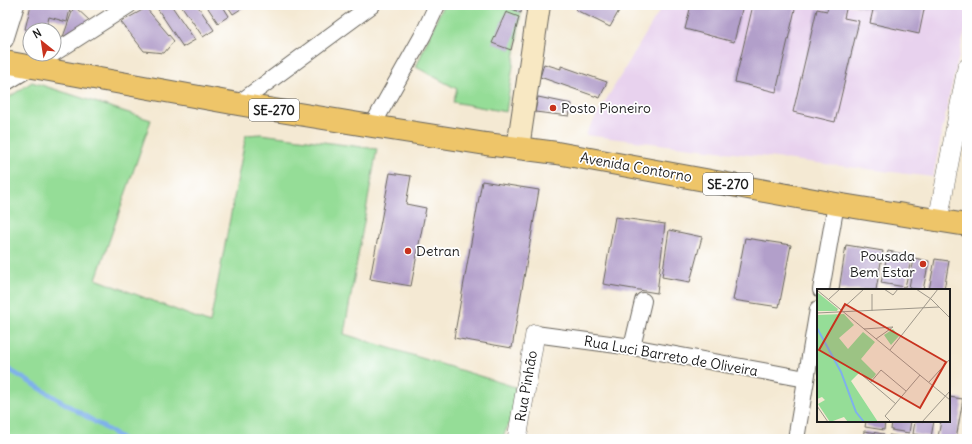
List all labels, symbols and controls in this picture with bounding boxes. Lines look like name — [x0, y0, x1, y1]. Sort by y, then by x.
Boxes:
north arrow — [22, 22, 62, 62]
text: N — [30, 25, 44, 41]
road number: SE-270 — [249, 99, 299, 121]
place label: Posto Pioneiro — [561, 99, 651, 117]
marker: Posto Pioneiro — [548, 103, 558, 113]
street label: Avenida Contorno — [579, 148, 693, 186]
road number: SE-270 — [703, 173, 753, 195]
place label: Detran — [416, 242, 460, 260]
marker: Detran — [403, 246, 413, 256]
place label: Pousada Bem Estar — [850, 247, 915, 281]
marker: Pousada Bem Estar — [918, 259, 928, 269]
inset map — [817, 289, 950, 422]
street label: Rua Luci Barreto de Oliveira — [583, 332, 759, 380]
street label: Rua Pinhão — [511, 349, 541, 423]

